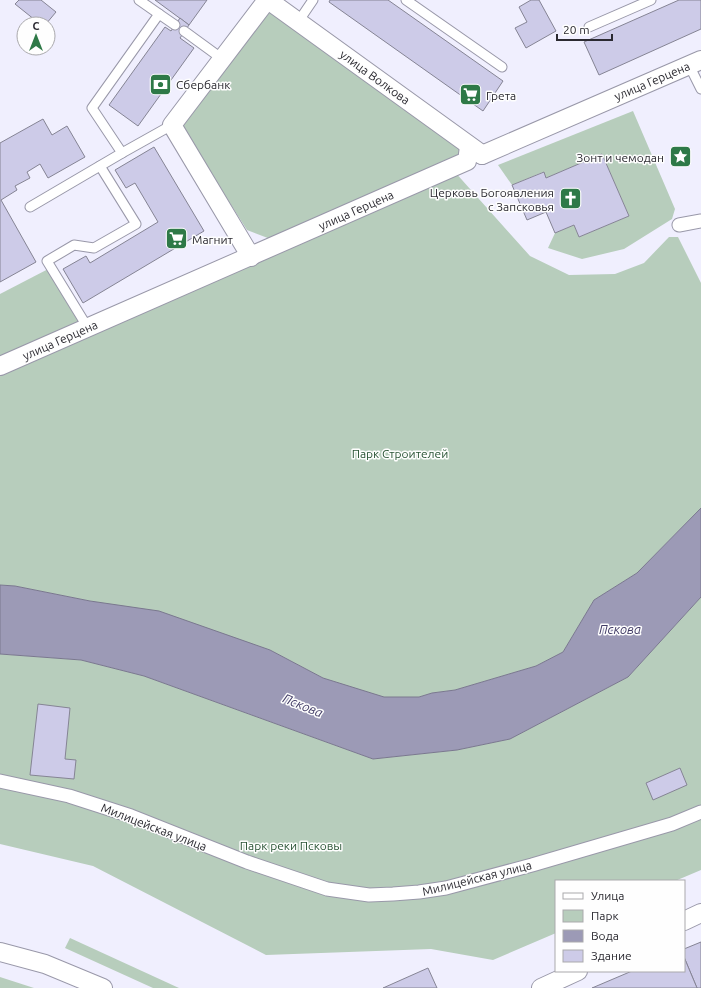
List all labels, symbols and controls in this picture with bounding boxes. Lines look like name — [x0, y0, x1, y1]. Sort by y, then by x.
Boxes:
north arrow — [16, 16, 56, 56]
scale bar — [557, 16, 612, 42]
text: С — [32, 20, 40, 32]
text: 20 m — [563, 23, 590, 36]
street label: улица Волкова — [338, 47, 412, 107]
street label: улица Герцена — [612, 59, 692, 103]
bank icon: Сбербанк — [147, 71, 173, 97]
place label: Сбербанк — [176, 78, 230, 91]
supermarket icon: Грета — [457, 82, 483, 108]
place label: Грета — [486, 89, 516, 102]
place icon: Зонт и чемодан — [667, 144, 693, 170]
place label: Зонт и чемодан — [576, 151, 664, 164]
place label: Церковь Богоявления с Запсковья — [430, 186, 554, 213]
church icon: Церковь Богоявления с Запсковья — [557, 186, 583, 212]
street label: улица Герцена — [316, 188, 396, 232]
supermarket icon: Магнит — [164, 226, 190, 252]
place label: Магнит — [192, 233, 234, 246]
street label: улица Герцена — [20, 318, 100, 362]
park label: Парк Строителей — [352, 447, 448, 460]
water label: Пскова — [599, 622, 641, 636]
water label: Пскова — [281, 691, 325, 719]
street label: Милицейская улица — [99, 801, 209, 853]
park label: Парк реки Псковы — [240, 839, 342, 852]
street label: Милицейская улица — [421, 858, 533, 898]
legend — [555, 880, 685, 972]
text: Улица — [591, 889, 624, 902]
text: Парк — [591, 909, 619, 922]
text: Вода — [591, 929, 619, 942]
text: Здание — [591, 949, 632, 962]

